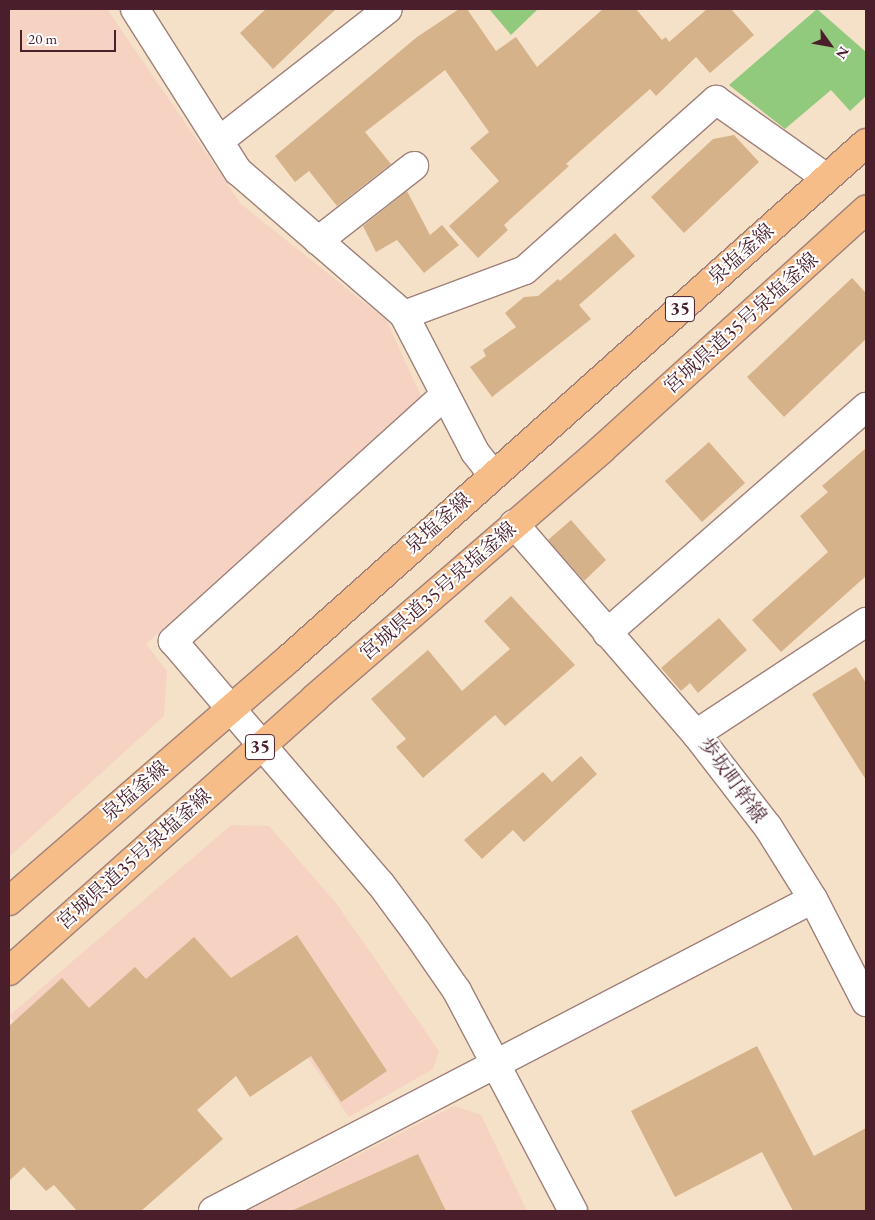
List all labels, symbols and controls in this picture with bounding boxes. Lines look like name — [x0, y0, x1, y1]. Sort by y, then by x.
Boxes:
scale bar — [22, 20, 119, 52]
north arrow — [805, 20, 855, 70]
text: 20 m — [28, 29, 57, 48]
text: N — [832, 43, 853, 63]
street label: 泉塩釜線 — [703, 218, 779, 290]
street label: 宮城県道35号泉塩釜線 — [659, 247, 823, 399]
road number: 35 — [664, 292, 696, 326]
street label: 泉塩釜線 — [400, 487, 476, 559]
street label: 宮城県道35号泉塩釜線 — [355, 517, 521, 665]
road number: 35 — [244, 730, 276, 764]
street label: 歩坂町幹線 — [694, 732, 772, 828]
street label: 泉塩釜線 — [97, 756, 173, 826]
street label: 宮城県道35号泉塩釜線 — [52, 783, 216, 935]

